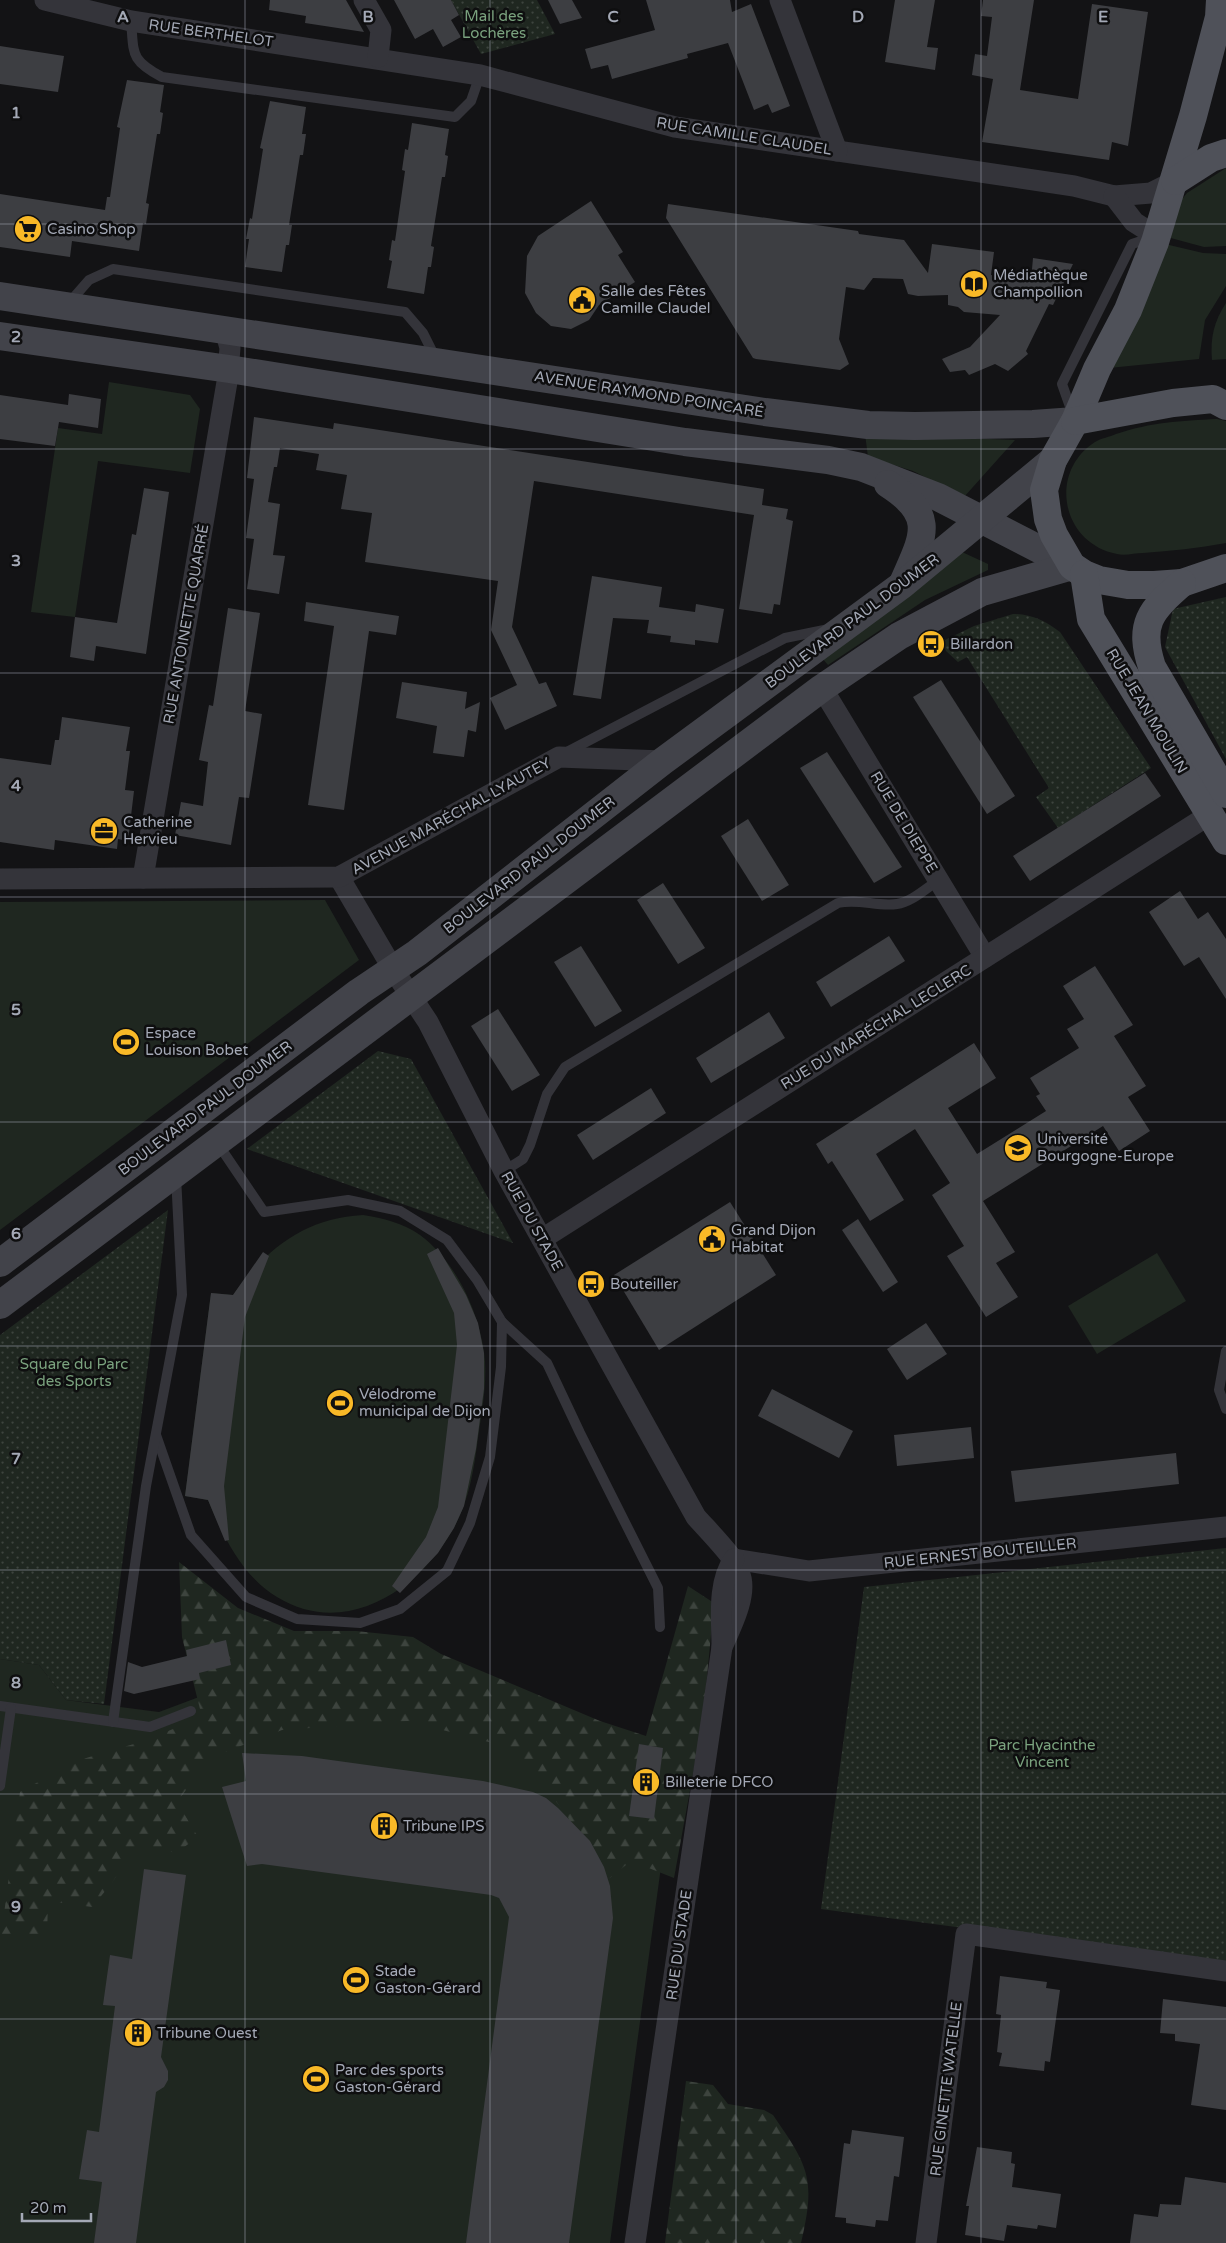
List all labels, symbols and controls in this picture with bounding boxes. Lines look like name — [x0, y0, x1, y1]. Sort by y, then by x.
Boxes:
text: A — [117, 7, 129, 27]
text: B — [362, 7, 374, 27]
park label: Mail des Lochères — [462, 7, 526, 42]
text: C — [607, 7, 619, 27]
text: D — [852, 7, 864, 27]
text: E — [1098, 7, 1108, 27]
street label: RUE BERTHELOT — [147, 15, 275, 51]
text: 1 — [11, 103, 21, 123]
street label: RUE CAMILLE CLAUDEL — [655, 113, 833, 159]
supermarket icon: Casino Shop — [13, 214, 43, 244]
place label: Casino Shop — [47, 220, 136, 238]
place label: Médiathèque Champollion — [993, 266, 1088, 301]
library icon: Médiathèque Champollion — [959, 269, 989, 299]
place label: Salle des Fêtes Camille Claudel — [601, 282, 711, 317]
public building icon: Salle des Fêtes Camille Claudel — [567, 285, 597, 315]
text: 2 — [11, 327, 21, 347]
street label: AVENUE RAYMOND POINCARÉ — [533, 367, 765, 421]
street label: RUE ANTOINETTE QUARRÉ — [160, 523, 212, 725]
street label: BOULEVARD PAUL DOUMER — [762, 550, 942, 692]
text: 3 — [11, 551, 21, 571]
bus stop icon: Billardon — [916, 629, 946, 659]
place label: Billardon — [950, 635, 1013, 653]
street label: RUE JEAN MOULIN — [1103, 645, 1191, 777]
street label: AVENUE MARÉCHAL LYAUTEY — [348, 753, 554, 878]
street label: RUE DE DIEPPE — [867, 768, 941, 876]
text: 4 — [11, 776, 21, 796]
street label: BOULEVARD PAUL DOUMER — [440, 792, 618, 938]
place label: Catherine Hervieu — [123, 813, 192, 848]
office icon: Catherine Hervieu — [89, 816, 119, 846]
street label: RUE DU MARÉCHAL LECLERC — [777, 961, 975, 1093]
text: 5 — [11, 1000, 21, 1020]
place label: Espace Louison Bobet — [145, 1024, 248, 1059]
sports icon: Espace Louison Bobet — [111, 1027, 141, 1057]
street label: BOULEVARD PAUL DOUMER — [115, 1037, 295, 1179]
place label: Université Bourgogne-Europe — [1037, 1130, 1174, 1165]
school or university icon: Université Bourgogne-Europe — [1003, 1133, 1033, 1163]
street label: RUE DU STADE — [497, 1168, 567, 1274]
place label: Grand Dijon Habitat — [731, 1221, 816, 1256]
text: 6 — [11, 1224, 21, 1244]
public building icon: Grand Dijon Habitat — [697, 1224, 727, 1254]
bus stop icon: Bouteiller — [576, 1269, 606, 1299]
place label: Bouteiller — [610, 1275, 678, 1293]
park label: Square du Parc des Sports — [20, 1355, 128, 1390]
place label: Vélodrome municipal de Dijon — [359, 1385, 491, 1420]
sports icon: Vélodrome municipal de Dijon — [325, 1388, 355, 1418]
text: 7 — [11, 1449, 21, 1469]
street label: RUE ERNEST BOUTEILLER — [883, 1534, 1077, 1572]
text: 8 — [11, 1673, 21, 1693]
park label: Parc Hyacinthe Vincent — [988, 1736, 1096, 1771]
building icon: Billeterie DFCO — [631, 1767, 661, 1797]
place label: Billeterie DFCO — [665, 1773, 773, 1791]
building icon: Tribune IPS — [369, 1811, 399, 1841]
place label: Tribune IPS — [403, 1817, 484, 1835]
street label: RUE DU STADE — [662, 1889, 696, 2001]
text: 9 — [11, 1897, 21, 1917]
place label: Stade Gaston-Gérard — [375, 1962, 481, 1997]
sports icon: Stade Gaston-Gérard — [341, 1965, 371, 1995]
street label: RUE GINETTE WATELLE — [926, 2001, 966, 2177]
building icon: Tribune Ouest — [123, 2018, 153, 2048]
place label: Tribune Ouest — [157, 2024, 258, 2042]
place label: Parc des sports Gaston-Gérard — [335, 2061, 444, 2096]
sports icon: Parc des sports Gaston-Gérard — [301, 2064, 331, 2094]
scale bar — [22, 2190, 91, 2222]
text: 20 m — [30, 2199, 67, 2217]

